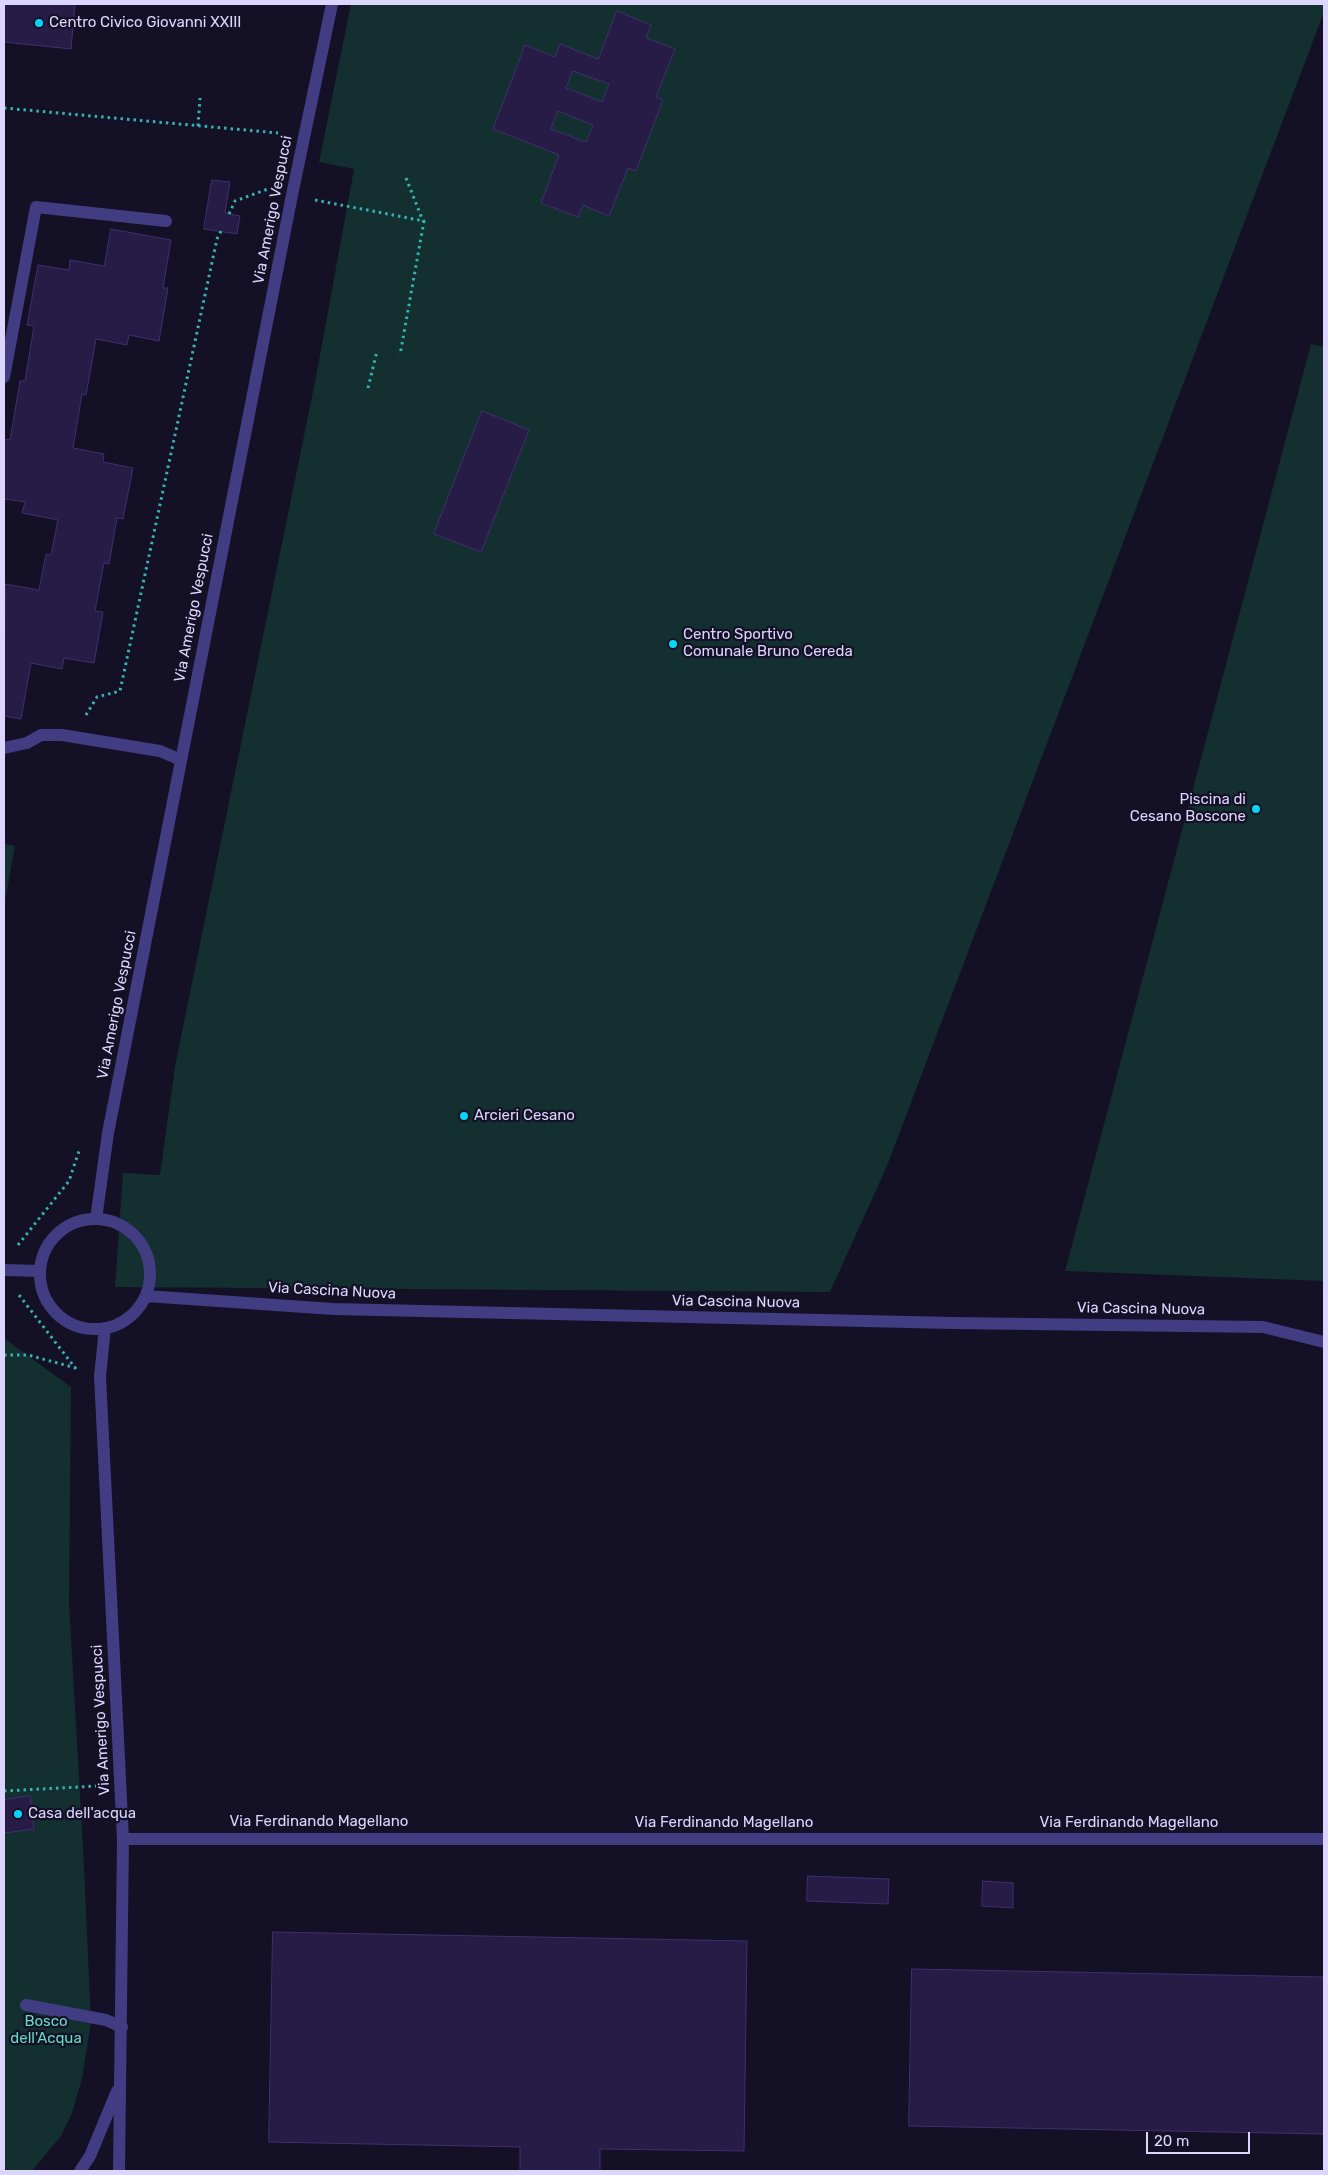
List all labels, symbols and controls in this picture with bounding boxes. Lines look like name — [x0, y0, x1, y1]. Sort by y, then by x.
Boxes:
place label: Centro Civico Giovanni XXIII — [49, 14, 241, 32]
marker: Centro Civico Giovanni XXIII — [33, 17, 45, 29]
street label: Via Amerigo Vespucci — [250, 134, 296, 286]
street label: Via Amerigo Vespucci — [171, 532, 217, 684]
place label: Centro Sportivo Comunale Bruno Cereda — [683, 626, 853, 661]
marker: Centro Sportivo Comunale Bruno Cereda — [667, 638, 679, 650]
place label: Piscina di Cesano Boscone — [1130, 791, 1246, 826]
marker: Piscina di Cesano Boscone — [1250, 803, 1262, 815]
street label: Via Amerigo Vespucci — [94, 929, 140, 1081]
place label: Arcieri Cesano — [474, 1107, 575, 1125]
marker: Arcieri Cesano — [458, 1110, 470, 1122]
street label: Via Cascina Nuova — [267, 1279, 397, 1303]
street label: Via Cascina Nuova — [672, 1292, 800, 1312]
street label: Via Cascina Nuova — [1077, 1299, 1205, 1319]
street label: Via Amerigo Vespucci — [88, 1644, 114, 1796]
place label: Casa dell'acqua — [28, 1805, 136, 1823]
marker: Casa dell'acqua — [12, 1808, 24, 1820]
street label: Via Ferdinando Magellano — [230, 1813, 408, 1831]
street label: Via Ferdinando Magellano — [635, 1814, 813, 1832]
street label: Via Ferdinando Magellano — [1040, 1814, 1218, 1832]
park label: Bosco dell'Acqua — [10, 2013, 82, 2048]
scale bar — [1148, 2122, 1252, 2154]
text: 20 m — [1154, 2132, 1189, 2150]

